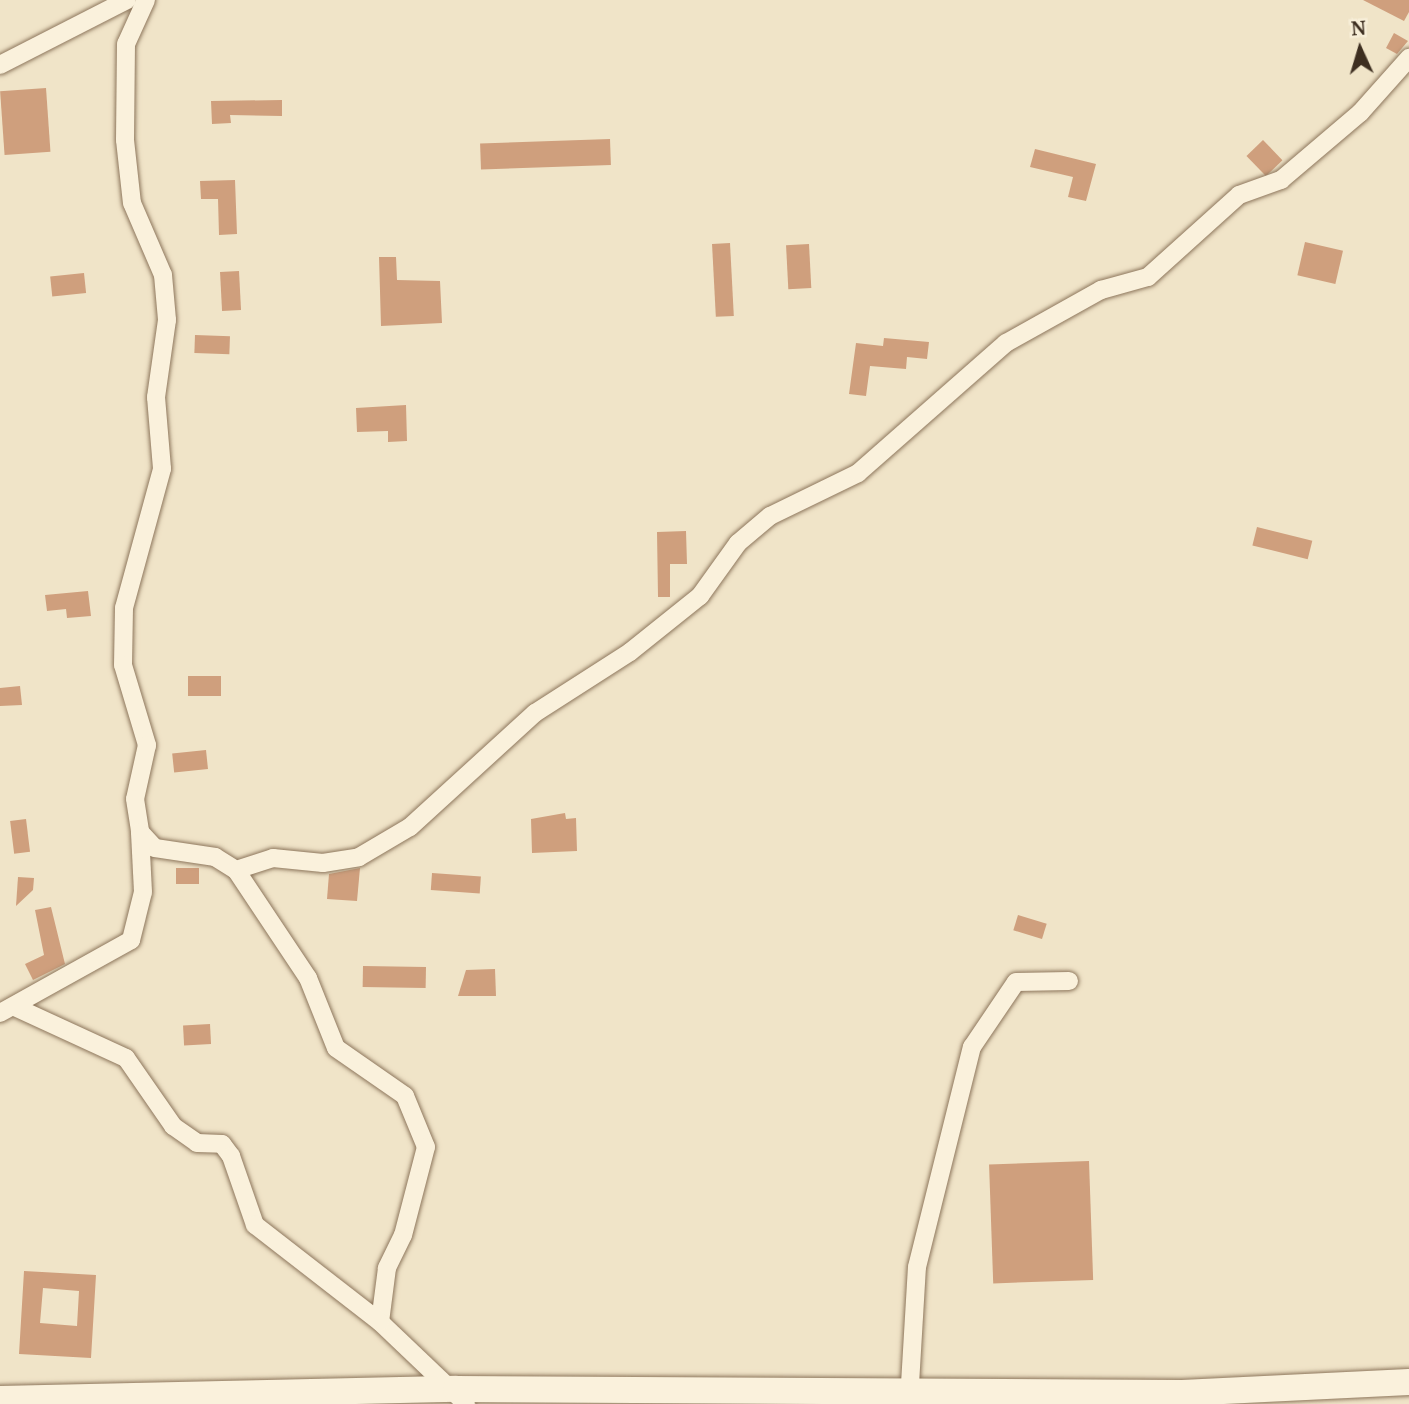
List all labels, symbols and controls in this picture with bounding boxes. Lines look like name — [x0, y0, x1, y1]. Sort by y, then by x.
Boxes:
north arrow — [1325, 14, 1395, 84]
text: N — [1350, 15, 1367, 42]

